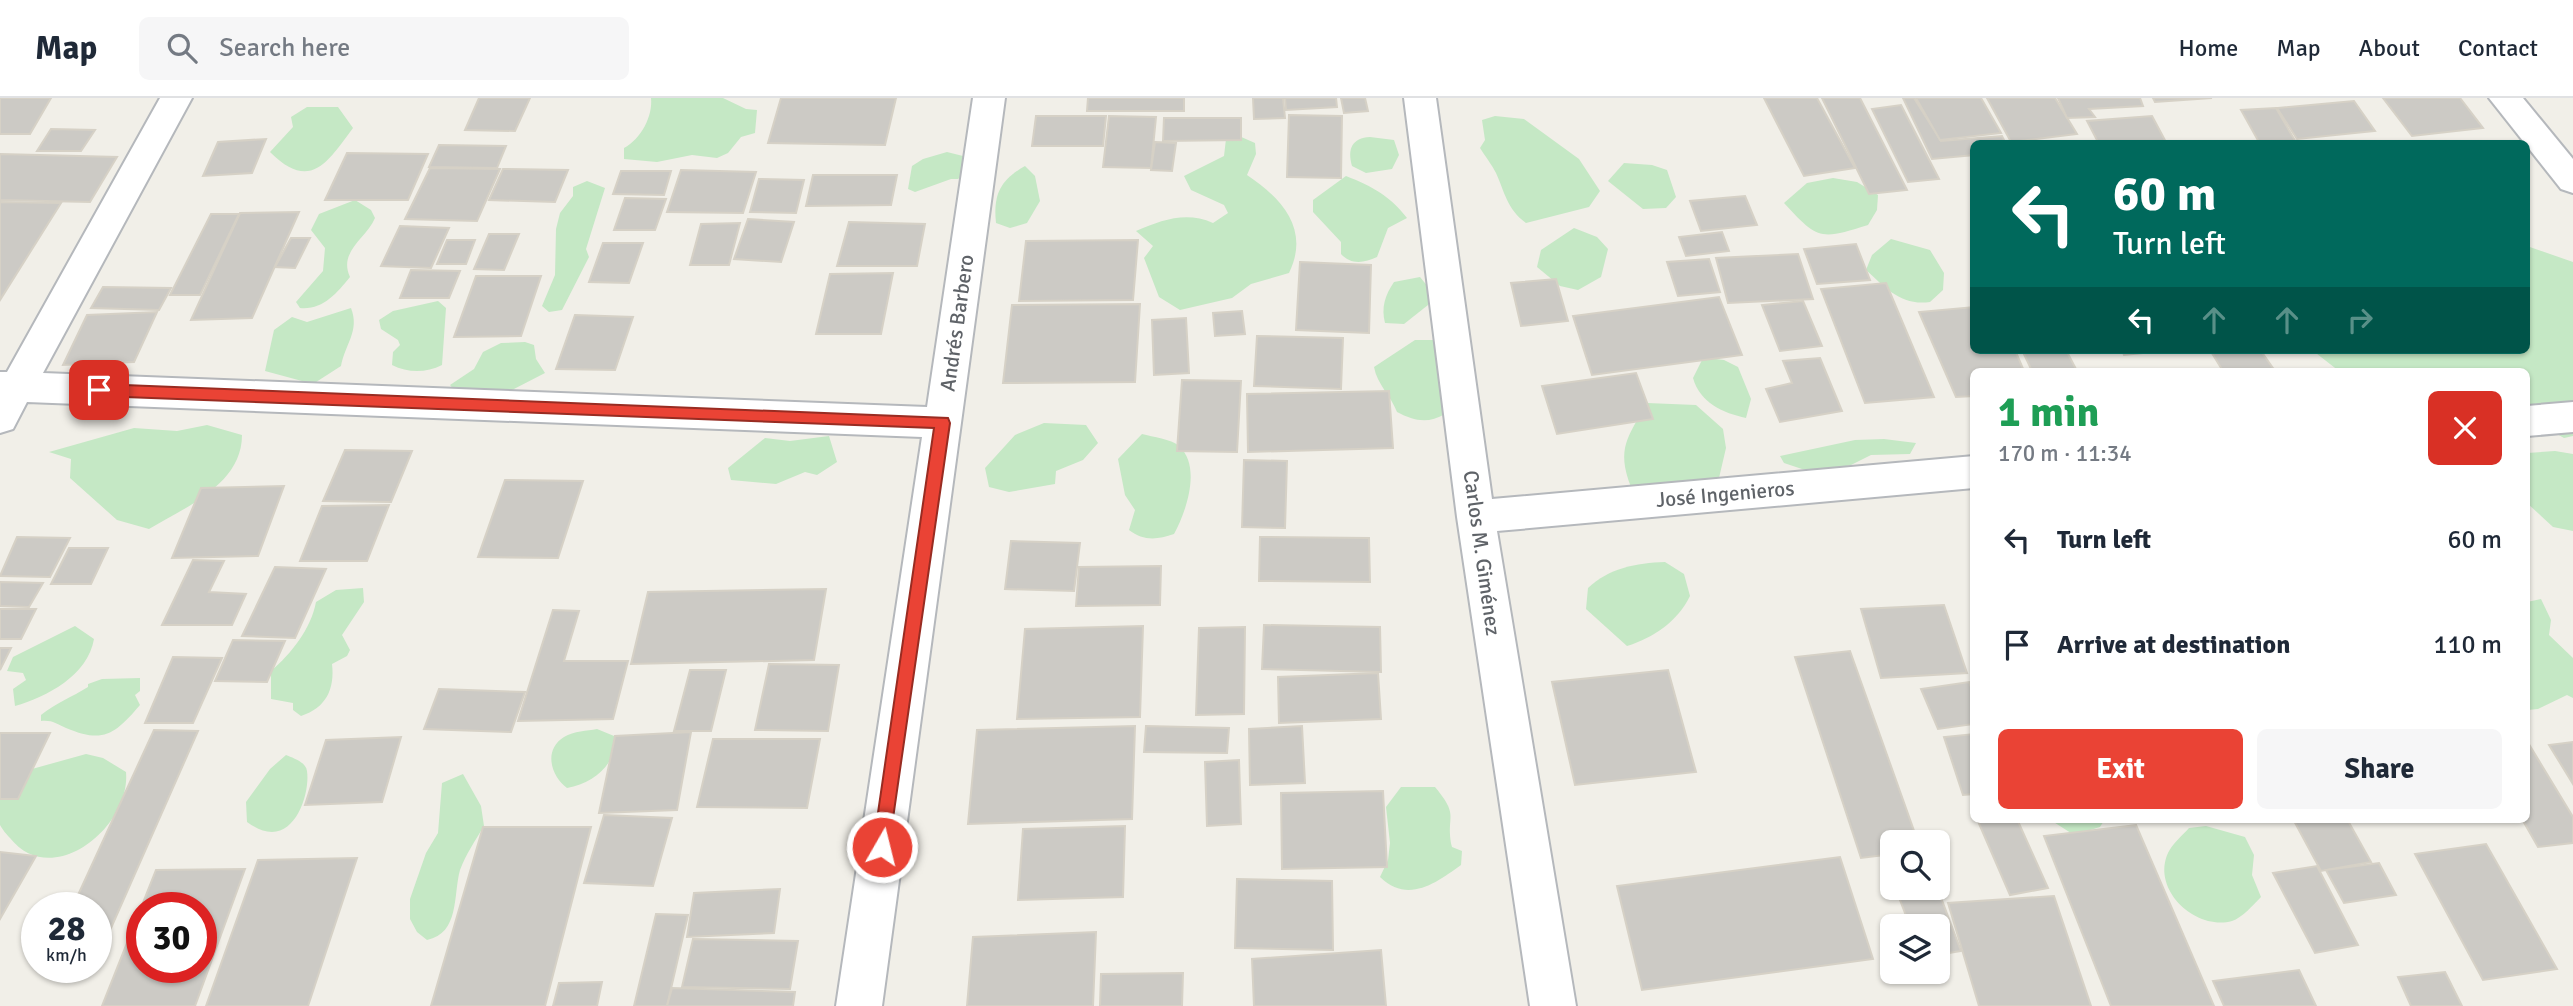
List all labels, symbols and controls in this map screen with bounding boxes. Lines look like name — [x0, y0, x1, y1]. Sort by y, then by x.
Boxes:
search box — [139, 17, 629, 80]
text: Map — [35, 28, 97, 69]
icon: search — [163, 29, 201, 67]
text: Search here — [219, 32, 350, 64]
text: Home — [2178, 33, 2238, 63]
text: Map — [2276, 33, 2321, 63]
text: About — [2359, 33, 2420, 63]
text: Contact — [2458, 33, 2538, 63]
text: 60 m — [2113, 164, 2216, 224]
icon: left — [1998, 168, 2089, 259]
text: Turn left — [2113, 224, 2226, 263]
street label: Andrés Barbero — [935, 253, 979, 393]
icon: left — [2122, 301, 2160, 339]
icon: ahead — [2195, 301, 2233, 339]
icon: ahead — [2268, 301, 2306, 339]
icon: right — [2341, 301, 2379, 339]
pin — [69, 360, 129, 420]
icon: arrive — [80, 371, 118, 409]
text: 1 min — [1998, 387, 2099, 438]
button: close — [2428, 391, 2502, 465]
text: 170 m · 11:34 — [1998, 439, 2132, 468]
street label: Carlos M. Giménez — [1458, 469, 1506, 637]
street label: José Ingenieros — [1655, 475, 1795, 513]
icon: left — [1998, 521, 2036, 559]
text: Turn left — [2057, 524, 2151, 556]
text: 60 m — [2447, 524, 2502, 556]
icon: arrive — [1998, 626, 2036, 664]
text: Arrive at destination — [2057, 629, 2290, 661]
text: 110 m — [2433, 629, 2502, 661]
button: Exit — [1998, 729, 2243, 809]
button: Share — [2257, 729, 2502, 809]
position arrow — [845, 810, 919, 884]
map controls — [1880, 830, 1950, 984]
button: search — [1880, 830, 1950, 900]
speed limit sign: 30 — [126, 892, 217, 983]
text: 28 — [48, 907, 85, 950]
button: layers — [1880, 914, 1950, 984]
text: km/h — [46, 944, 87, 966]

